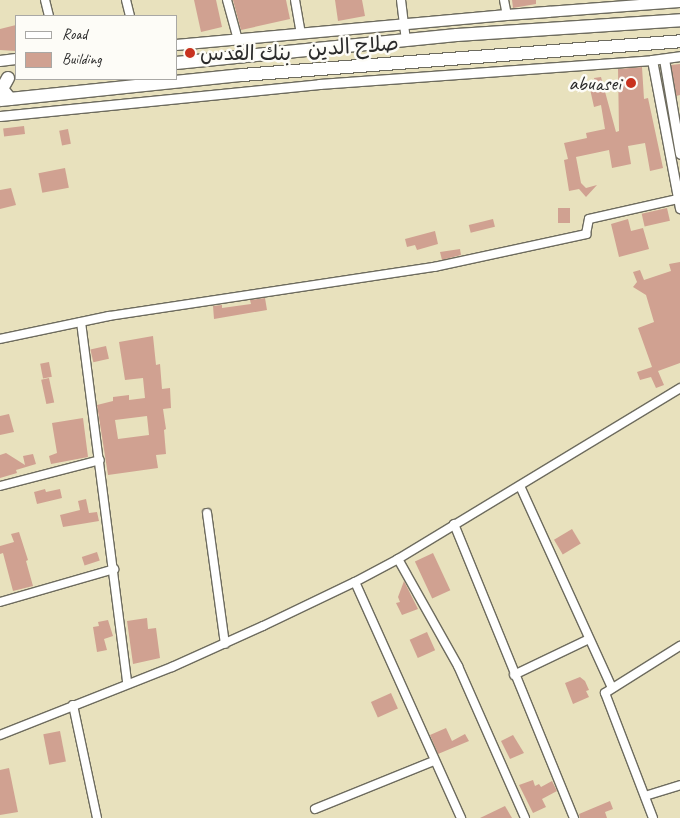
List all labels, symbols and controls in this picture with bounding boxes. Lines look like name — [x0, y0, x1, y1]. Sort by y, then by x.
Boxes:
legend — [15, 15, 178, 80]
text: Road — [62, 25, 87, 44]
street label: صلاح الدين — [307, 30, 399, 62]
place label: بنك القدس — [200, 40, 291, 66]
marker: بنك القدس — [184, 47, 196, 59]
text: Building — [62, 50, 101, 69]
place label: abuasei — [568, 70, 621, 96]
marker: abuasei — [625, 77, 637, 89]

